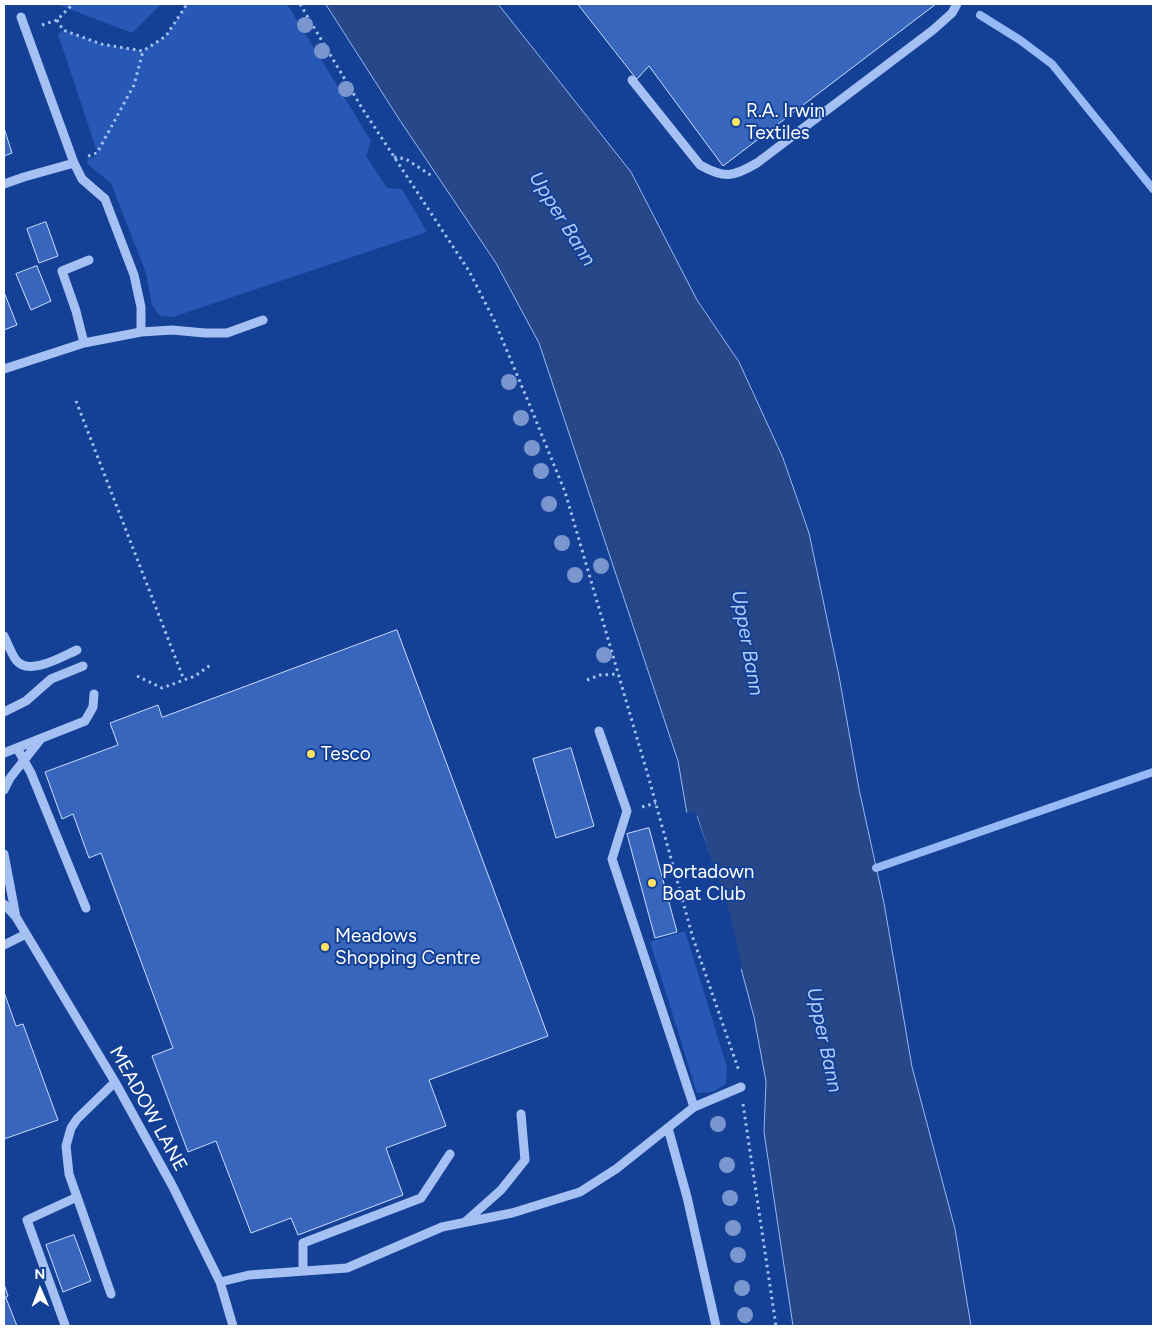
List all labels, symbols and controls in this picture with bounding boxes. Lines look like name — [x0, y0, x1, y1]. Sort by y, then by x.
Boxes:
place label: R.A. Irwin Textiles — [746, 100, 825, 144]
marker: R.A. Irwin Textiles — [730, 116, 742, 128]
water label: Upper Bann — [524, 167, 600, 271]
water label: Upper Bann — [726, 588, 768, 698]
place label: Tesco — [321, 743, 371, 765]
marker: Tesco — [305, 748, 317, 760]
place label: Portadown Boat Club — [662, 861, 754, 905]
marker: Portadown Boat Club — [646, 877, 658, 889]
place label: Meadows Shopping Centre — [335, 925, 480, 969]
marker: Meadows Shopping Centre — [319, 941, 331, 953]
water label: Upper Bann — [801, 985, 847, 1095]
street label: MEADOW LANE — [104, 1042, 192, 1176]
north arrow — [15, 1265, 65, 1315]
text: N — [34, 1266, 45, 1283]

